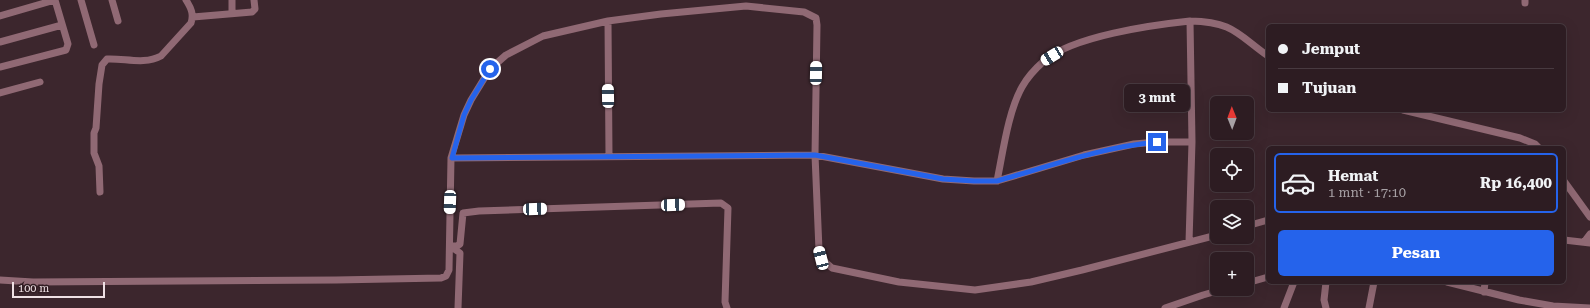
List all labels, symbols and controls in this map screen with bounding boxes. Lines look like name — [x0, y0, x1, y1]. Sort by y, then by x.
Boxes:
text: Jemput — [1302, 40, 1360, 58]
car — [1039, 45, 1065, 67]
route start — [481, 60, 499, 78]
car — [810, 61, 822, 85]
text: Tujuan — [1302, 79, 1356, 97]
car — [602, 84, 614, 108]
callout: 3 mnt — [1124, 84, 1190, 112]
text: 3 mnt — [1138, 90, 1176, 105]
north arrow — [1210, 96, 1254, 140]
map controls — [1210, 96, 1254, 296]
route end — [1148, 133, 1166, 151]
button: locate — [1210, 148, 1254, 192]
icon: car — [1280, 165, 1316, 201]
text: Hemat — [1328, 167, 1378, 185]
text: Rp 16,400 — [1480, 174, 1552, 192]
text: 1 mnt · 17:10 — [1328, 185, 1406, 200]
car — [444, 190, 456, 214]
car — [661, 199, 685, 211]
button: layers — [1210, 200, 1254, 244]
car — [523, 203, 547, 215]
button: Pesan — [1278, 230, 1554, 276]
car — [812, 245, 830, 271]
button: + — [1210, 252, 1254, 296]
scale bar — [12, 280, 105, 299]
text: 100 m — [18, 282, 49, 295]

